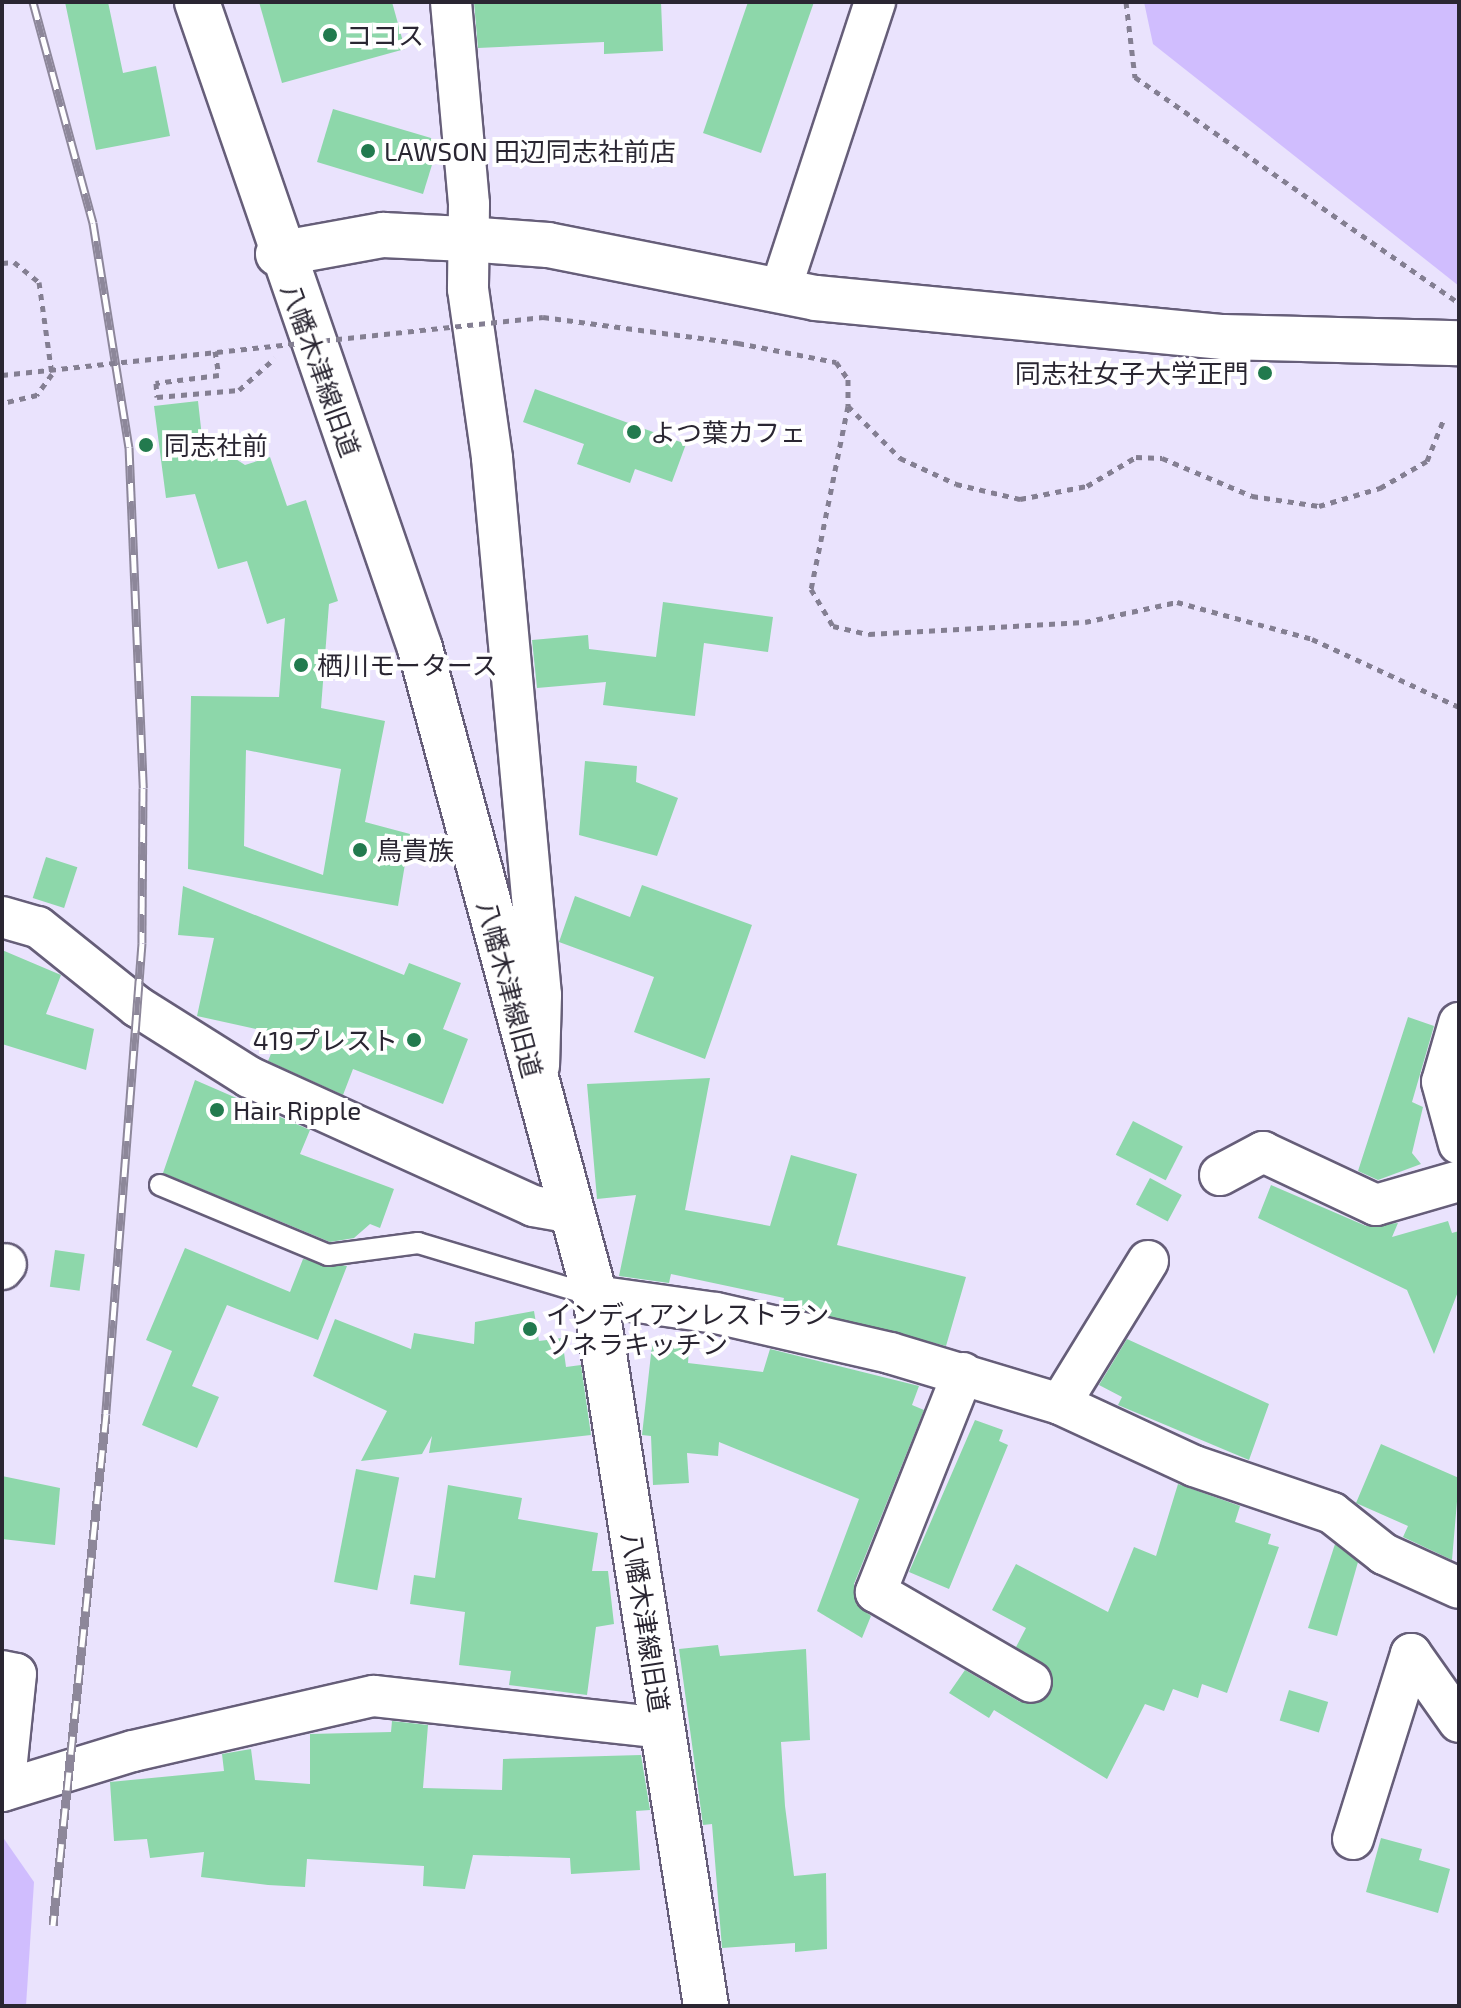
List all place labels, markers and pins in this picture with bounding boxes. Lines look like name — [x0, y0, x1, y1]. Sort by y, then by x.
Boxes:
place label: ココス — [346, 19, 424, 51]
marker: ココス — [321, 26, 339, 44]
place label: LAWSON 田辺同志社前店 — [384, 135, 676, 167]
marker: LAWSON 田辺同志社前店 — [359, 142, 377, 160]
place label: 同志社女子大学正門 — [1015, 357, 1249, 389]
marker: 同志社女子大学正門 — [1256, 364, 1274, 382]
place label: よつ葉カフェ — [650, 416, 806, 448]
marker: よつ葉カフェ — [625, 423, 643, 441]
place label: 同志社前 — [164, 429, 268, 461]
marker: 同志社前 — [135, 434, 157, 456]
place label: 栖川モータース — [317, 649, 499, 681]
marker: 栖川モータース — [292, 656, 310, 674]
place label: 鳥貴族 — [376, 834, 454, 866]
marker: 鳥貴族 — [351, 841, 369, 859]
place label: 419プレスト — [253, 1024, 398, 1056]
marker: 419プレスト — [405, 1031, 423, 1049]
place label: Hair Ripple — [233, 1094, 362, 1126]
marker: Hair Ripple — [208, 1101, 226, 1119]
place label: インディアンレストラン ソネラキッチン — [546, 1298, 832, 1360]
marker: インディアンレストラン ソネラキッチン — [521, 1320, 539, 1338]

